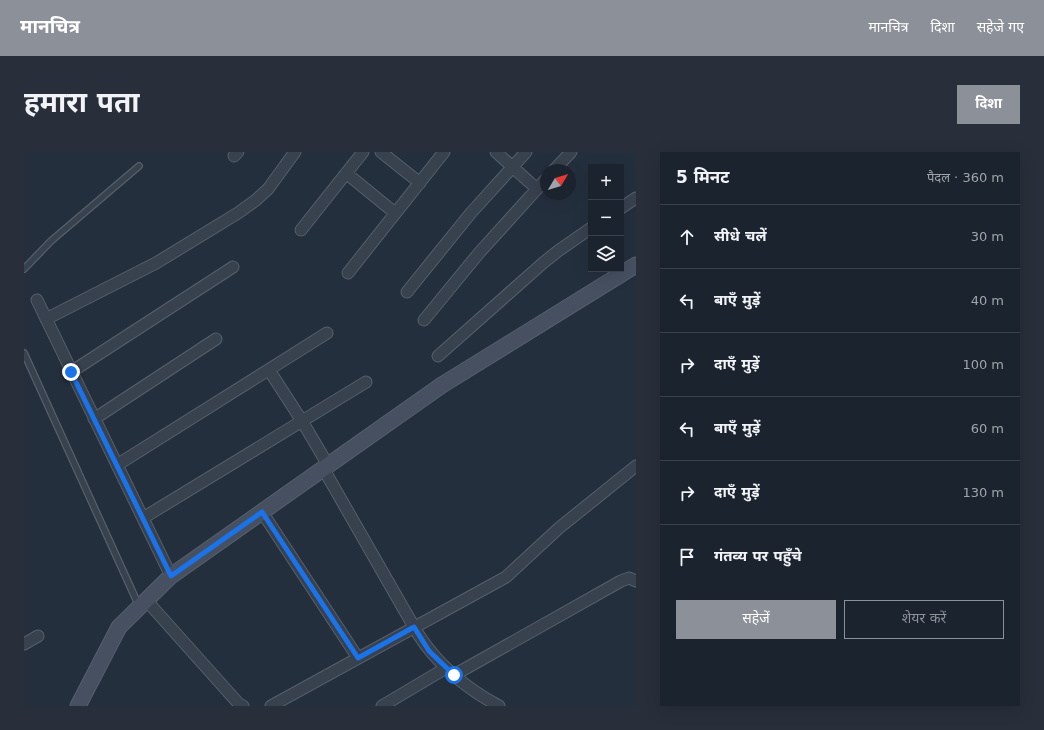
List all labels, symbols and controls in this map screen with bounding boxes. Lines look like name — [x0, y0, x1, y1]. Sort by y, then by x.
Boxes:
text: मानचित्र — [20, 15, 80, 37]
text: मानचित्र — [868, 19, 908, 35]
text: दिशा — [930, 19, 955, 35]
text: सहेजे गए — [977, 19, 1024, 35]
button: दिशा — [957, 85, 1020, 124]
text: हमारा पता — [24, 86, 139, 119]
north arrow — [540, 164, 576, 200]
map controls — [588, 164, 624, 272]
button: + — [588, 164, 624, 200]
text: 5 मिनट — [676, 167, 729, 187]
text: पैदल · 360 m — [927, 170, 1004, 185]
button: − — [588, 200, 624, 236]
icon: ahead — [676, 226, 698, 248]
text: सीधे चलें — [714, 227, 767, 245]
text: 30 m — [971, 229, 1004, 244]
button: layers — [588, 236, 624, 272]
icon: left — [676, 290, 698, 312]
text: बाएँ मुड़ें — [714, 291, 760, 309]
text: 40 m — [971, 293, 1004, 308]
icon: right — [676, 354, 698, 376]
text: दाएँ मुड़ें — [714, 355, 760, 373]
text: 100 m — [962, 357, 1004, 372]
route end — [62, 363, 80, 381]
icon: left — [676, 418, 698, 440]
text: बाएँ मुड़ें — [714, 419, 760, 437]
text: 60 m — [971, 421, 1004, 436]
icon: right — [676, 482, 698, 504]
text: दाएँ मुड़ें — [714, 483, 760, 501]
text: 130 m — [962, 485, 1004, 500]
icon: arrive — [676, 546, 698, 568]
text: गंतव्य पर पहुँचे — [714, 547, 802, 565]
button: सहेजें — [676, 600, 836, 639]
button: शेयर करें — [844, 600, 1004, 639]
route start — [445, 666, 463, 684]

